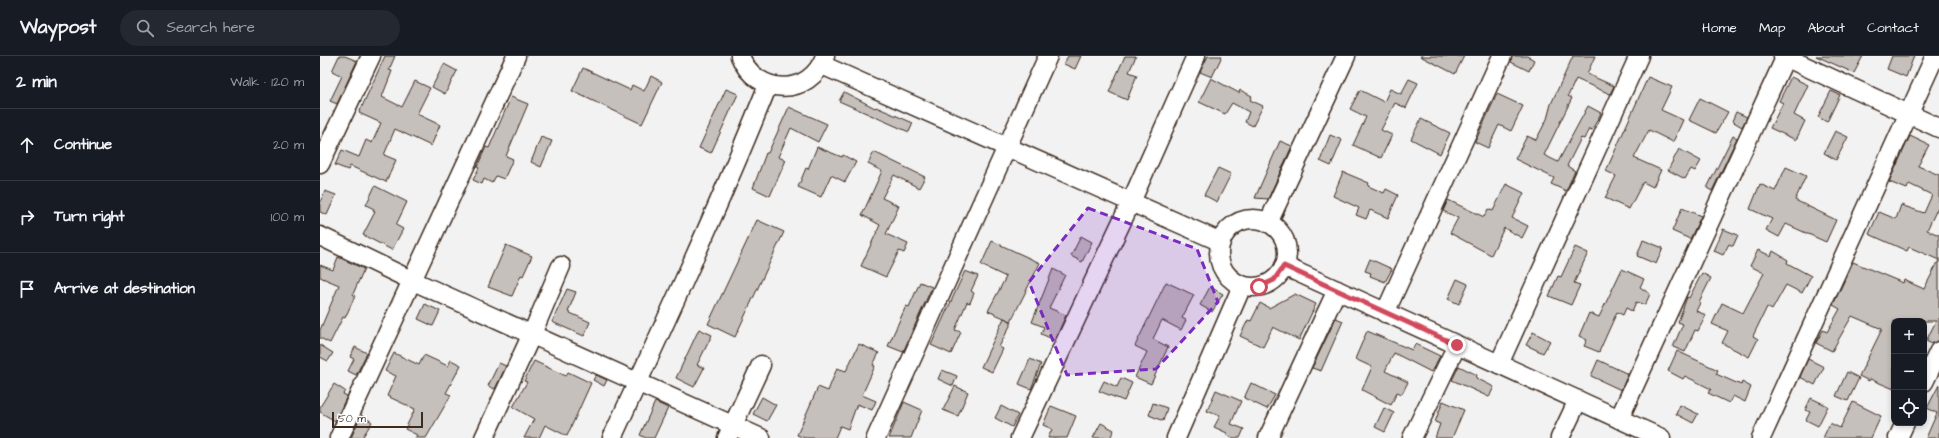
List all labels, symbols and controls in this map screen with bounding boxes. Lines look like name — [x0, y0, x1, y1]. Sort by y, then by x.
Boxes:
search box — [120, 10, 400, 46]
text: Waypost — [20, 14, 96, 41]
icon: search — [134, 17, 156, 39]
text: Search here — [166, 17, 255, 38]
text: Home — [1702, 18, 1737, 38]
text: Map — [1759, 18, 1785, 38]
text: About — [1807, 18, 1845, 38]
text: Contact — [1867, 18, 1919, 38]
text: 2 min — [16, 70, 57, 94]
text: Walk · 120 m — [230, 73, 304, 91]
icon: ahead — [16, 134, 38, 156]
text: Continue — [54, 134, 112, 155]
text: 20 m — [273, 136, 304, 154]
icon: right — [16, 206, 38, 228]
text: Turn right — [54, 206, 125, 227]
text: 100 m — [271, 208, 304, 226]
icon: arrive — [16, 278, 38, 300]
text: Arrive at destination — [54, 278, 195, 299]
route start — [1250, 278, 1268, 296]
map controls — [1891, 318, 1927, 426]
button: + — [1891, 318, 1927, 354]
route end — [1448, 336, 1466, 354]
button: − — [1891, 354, 1927, 390]
button: locate — [1891, 390, 1927, 426]
scale bar — [332, 410, 423, 429]
text: 50 m — [338, 411, 366, 426]

